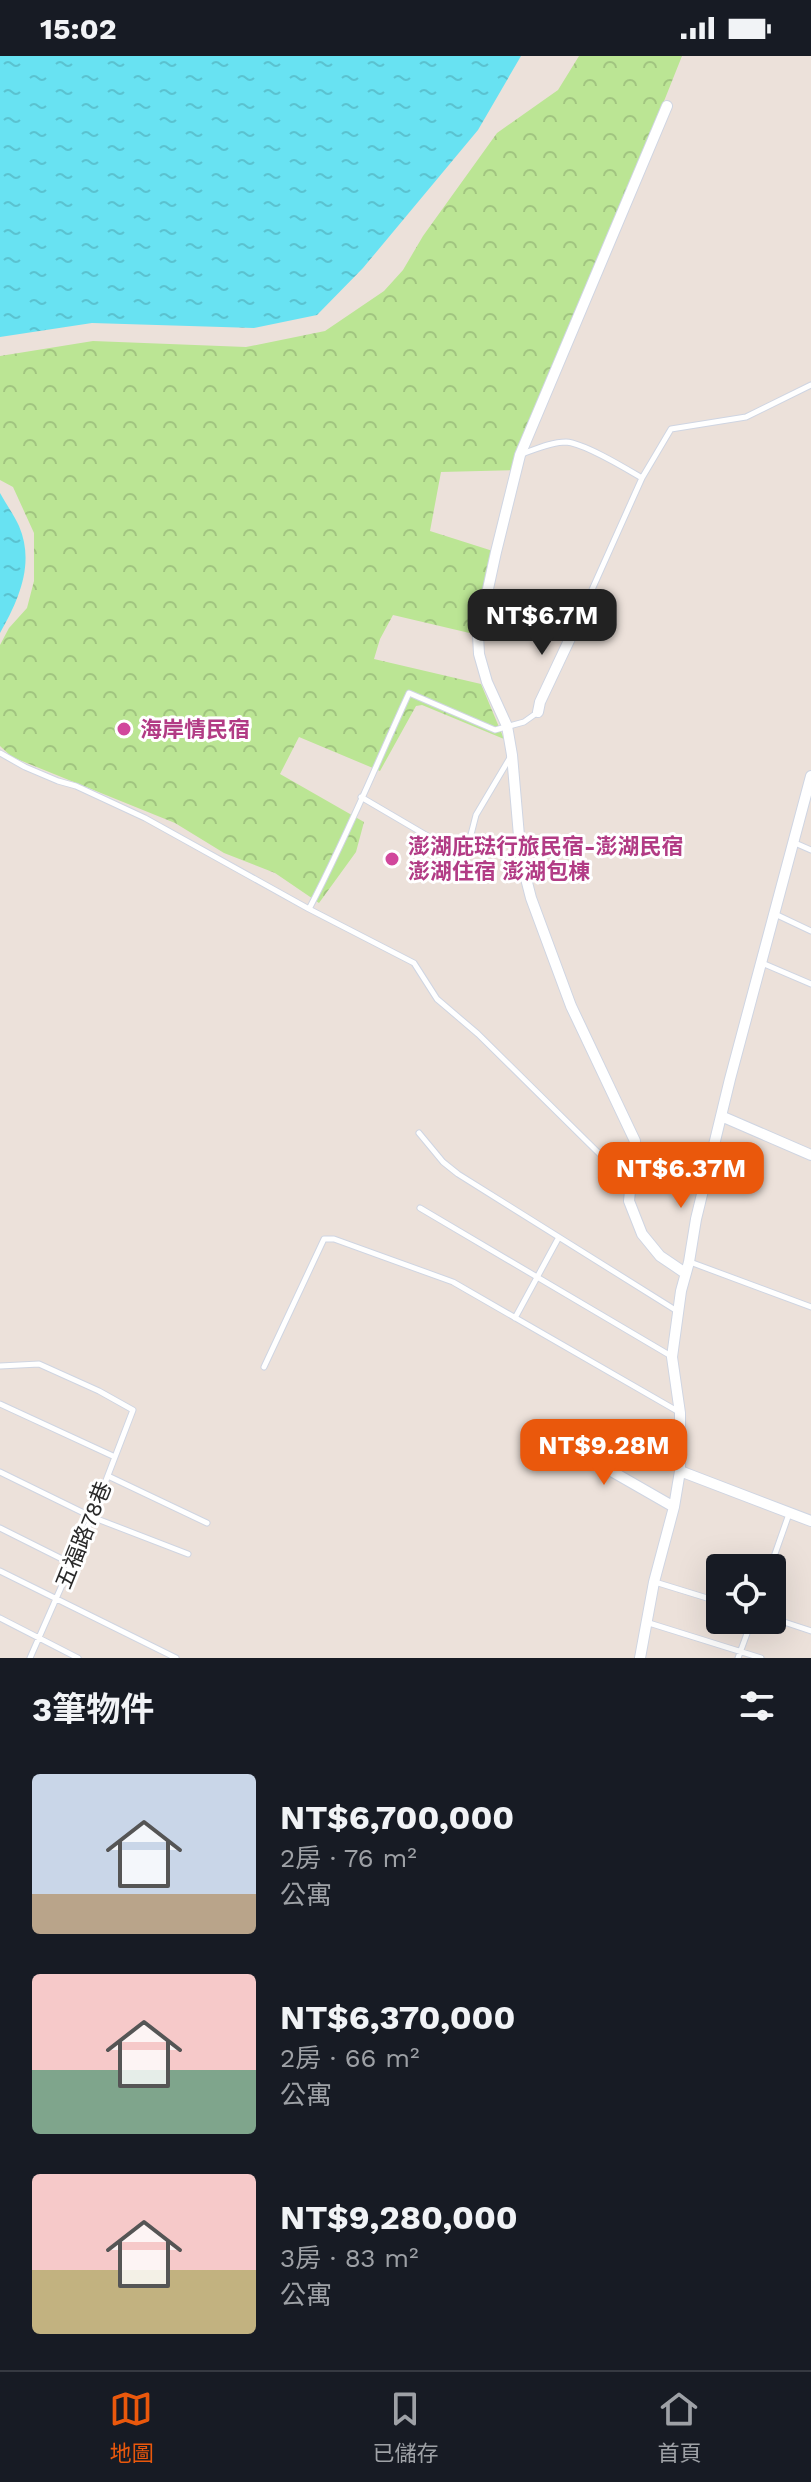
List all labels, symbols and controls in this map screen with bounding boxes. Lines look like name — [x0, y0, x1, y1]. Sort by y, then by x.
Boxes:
text: 15:02 — [40, 11, 117, 46]
pin: NT$6.7M — [468, 589, 616, 657]
text: NT$6.7M — [486, 600, 598, 630]
place label: 海岸情民宿 — [140, 717, 250, 742]
marker: 海岸情民宿 — [115, 720, 133, 738]
place label: 澎湖庇琺行旅民宿-澎湖民宿 澎湖住宿 澎湖包棟 — [408, 834, 684, 884]
marker: 澎湖庇琺行旅民宿-澎湖民宿 澎湖住宿 澎湖包棟 — [383, 850, 401, 868]
pin: NT$6.37M — [598, 1142, 764, 1210]
text: NT$6.37M — [616, 1153, 746, 1183]
pin: NT$9.28M — [521, 1419, 687, 1487]
text: NT$9.28M — [538, 1430, 670, 1460]
street label: 五福路78巷 — [51, 1478, 116, 1592]
map controls — [706, 1554, 786, 1634]
button: locate — [706, 1554, 786, 1634]
icon: filters — [735, 1684, 779, 1728]
text: 3筆物件 — [32, 1689, 154, 1729]
text: NT$6,700,000 — [280, 1797, 514, 1837]
icon: home — [96, 1806, 192, 1902]
text: 2房 · 76 m² — [280, 1843, 417, 1873]
text: 公寓 — [280, 1880, 332, 1910]
text: NT$6,370,000 — [280, 1997, 515, 2037]
icon: home — [96, 2006, 192, 2102]
text: 2房 · 66 m² — [280, 2043, 420, 2073]
text: 公寓 — [280, 2080, 332, 2110]
text: NT$9,280,000 — [280, 2197, 518, 2237]
icon: home — [96, 2206, 192, 2302]
text: 3房 · 83 m² — [280, 2243, 419, 2273]
text: 公寓 — [280, 2280, 332, 2310]
tab: 地圖 — [109, 2387, 154, 2467]
tab: 已儲存 — [372, 2387, 439, 2467]
tab: 首頁 — [657, 2387, 702, 2467]

